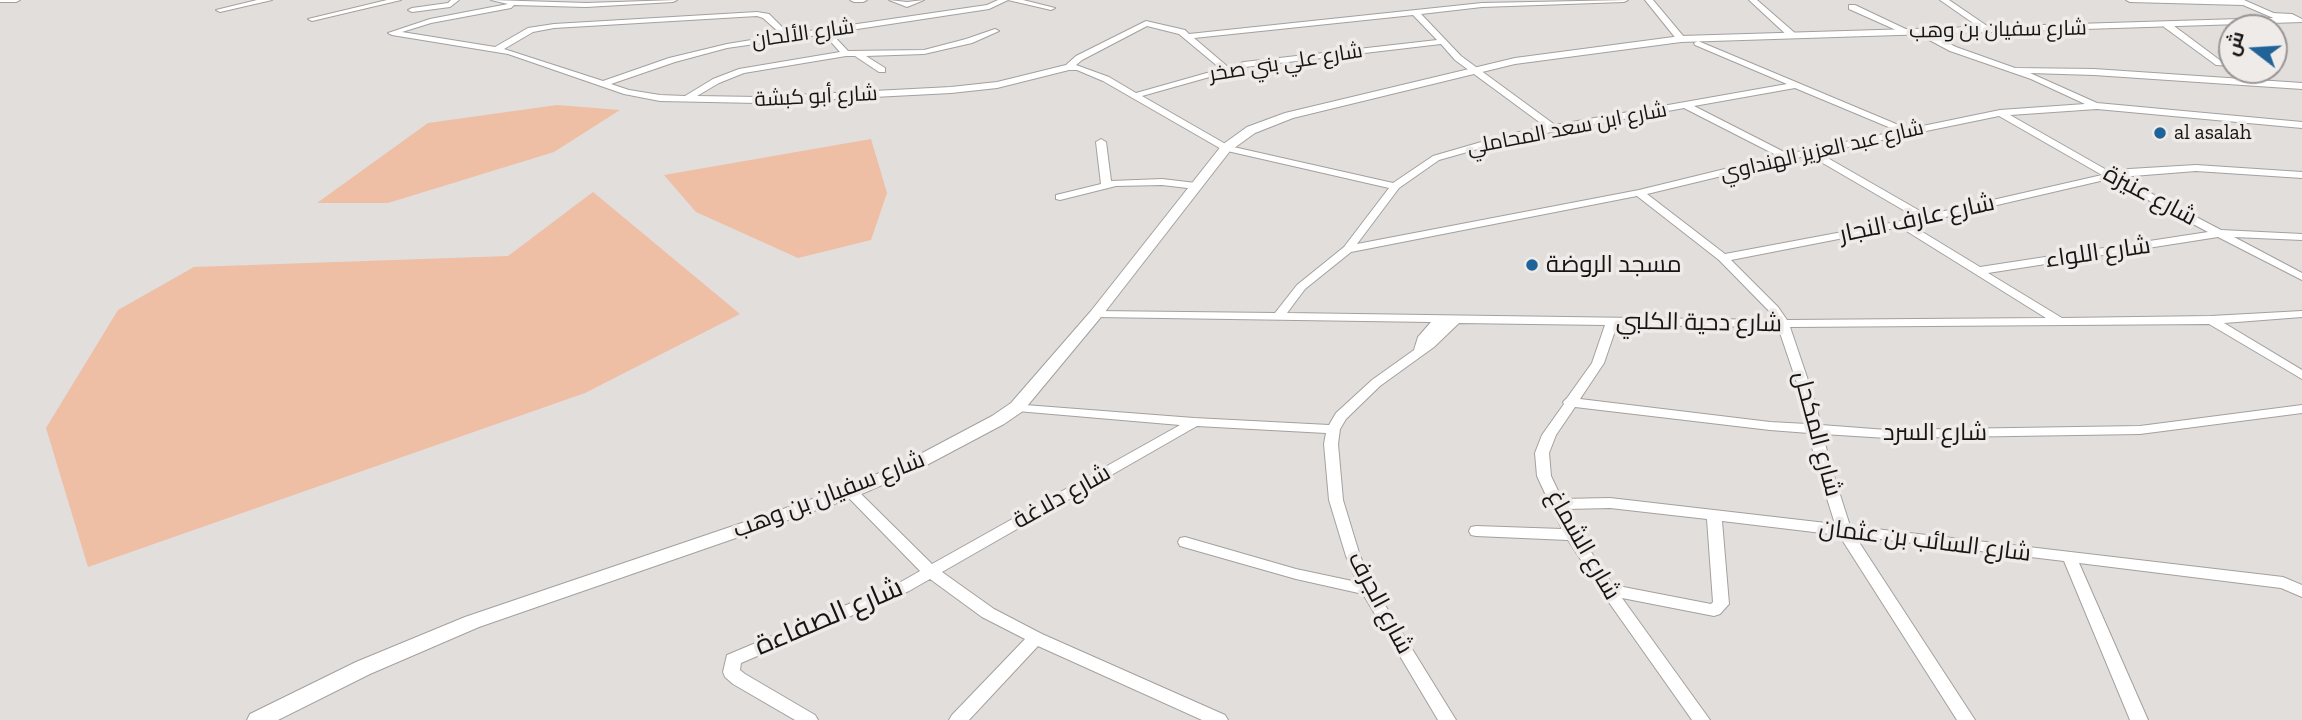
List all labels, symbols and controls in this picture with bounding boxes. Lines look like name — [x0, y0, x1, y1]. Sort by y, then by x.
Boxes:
street label: شارع الألحان — [750, 14, 856, 54]
north arrow — [2218, 14, 2288, 84]
street label: شارع سفيان بن وهب — [1909, 16, 2087, 44]
text: ش — [2220, 28, 2249, 58]
street label: شارع علي بني صخر — [1208, 38, 1364, 88]
street label: شارع أبو كبشة — [754, 81, 878, 113]
street label: شارع ابن سعد المحاملي — [1465, 97, 1669, 161]
street label: شارع عبد العزيز الهنداوي — [1718, 115, 1926, 187]
place label: al asalah — [2174, 120, 2251, 146]
marker: al asalah — [2152, 125, 2168, 141]
street label: شارع عنيزة — [2098, 159, 2202, 233]
street label: شارع عارف النجار — [1837, 189, 1997, 249]
street label: شارع اللواء — [2044, 231, 2152, 275]
place label: مسجد الروضة — [1546, 251, 1682, 279]
marker: مسجد الروضة — [1524, 257, 1540, 273]
street label: شارع دحية الكلبي — [1616, 307, 1782, 339]
street label: شارع المكحل — [1786, 368, 1848, 500]
street label: شارع السرد — [1883, 419, 1987, 447]
street label: شارع سفيان بن وهب — [729, 445, 929, 545]
street label: شارع دلاغة — [1008, 458, 1116, 536]
street label: شارع الشماغ — [1540, 485, 1626, 605]
street label: شارع السائب بن عثمان — [1817, 514, 2033, 568]
street label: شارع الجرف — [1341, 547, 1419, 659]
street label: شارع الصفاءة — [750, 571, 908, 663]

